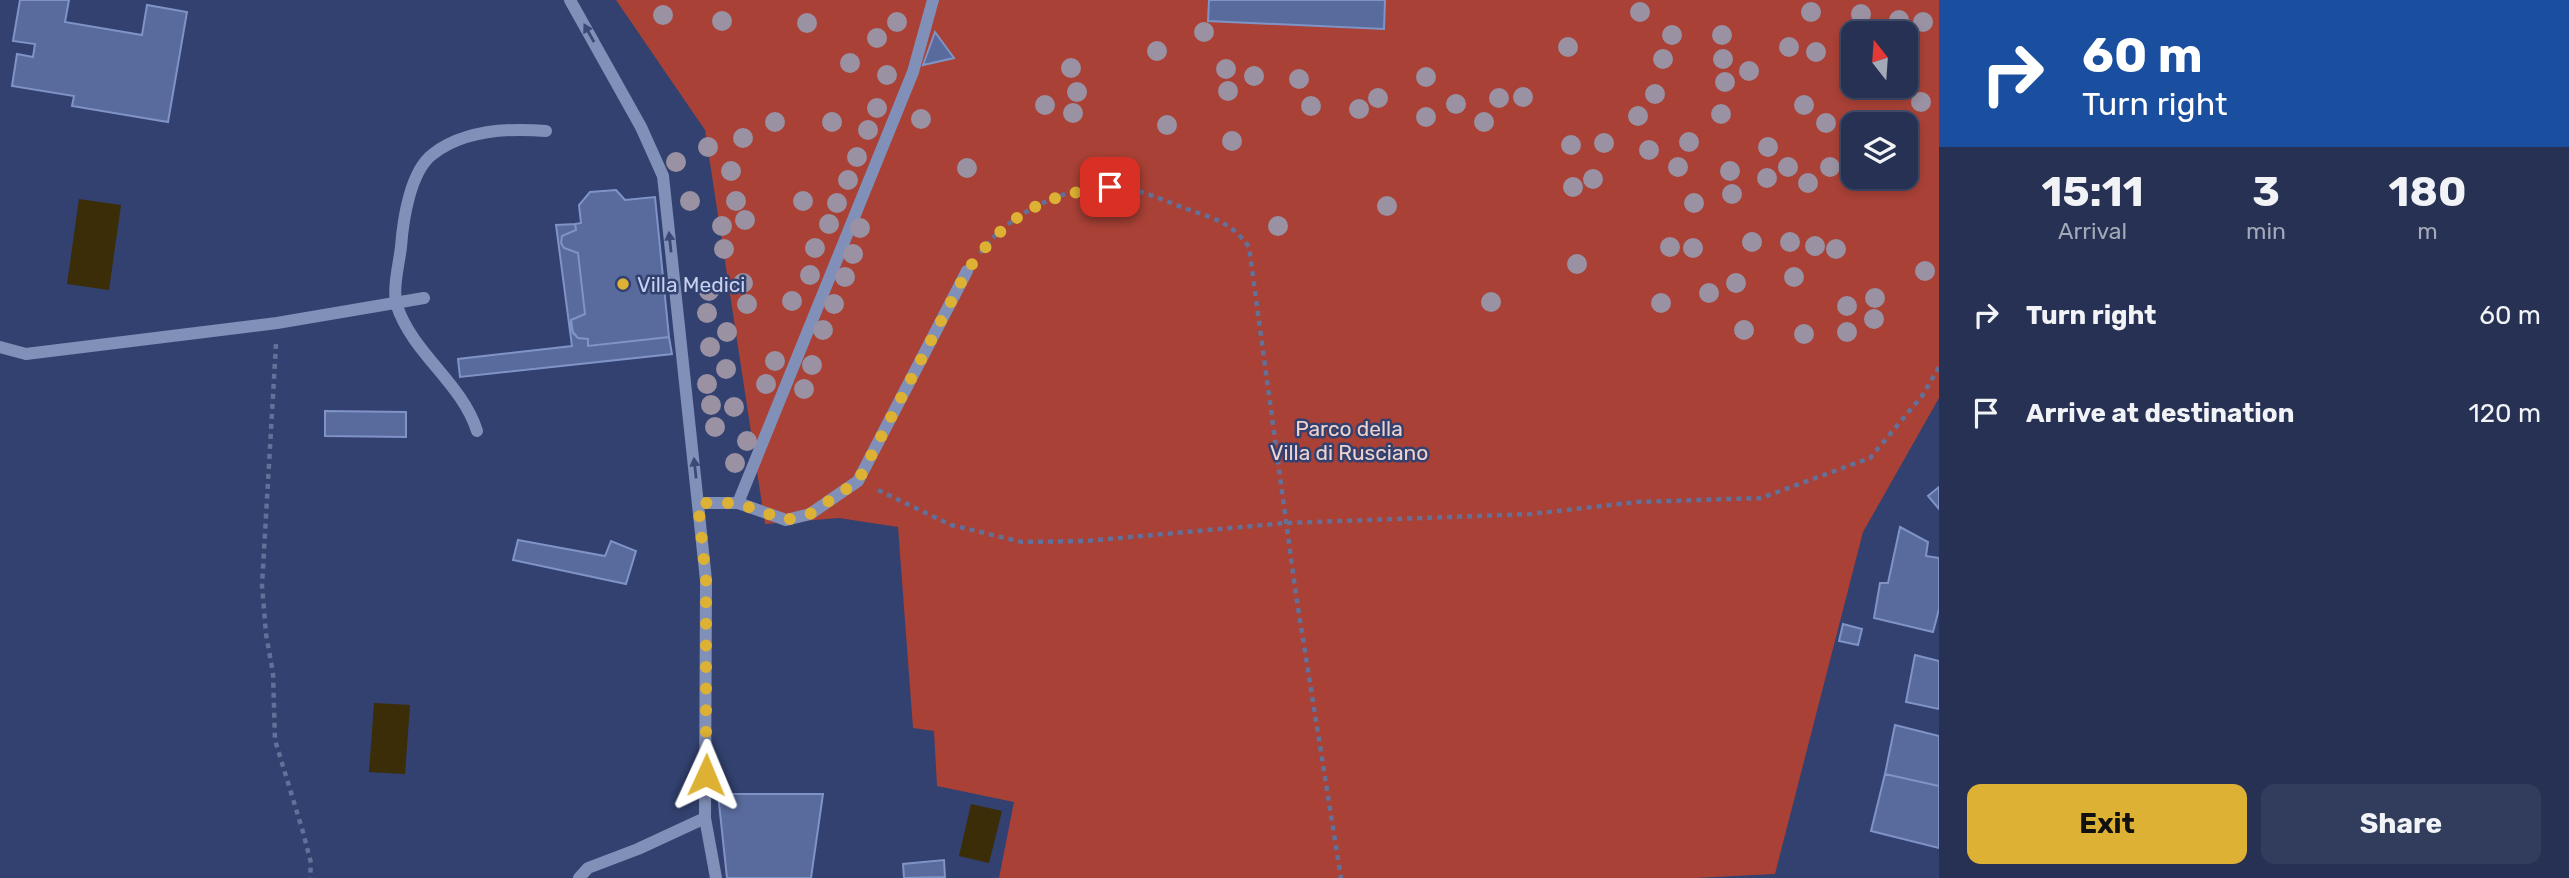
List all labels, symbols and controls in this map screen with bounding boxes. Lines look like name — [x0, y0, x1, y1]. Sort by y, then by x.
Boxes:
north arrow — [1841, 21, 1918, 98]
map controls — [1841, 21, 1918, 189]
one-way arrow — [583, 24, 595, 43]
text: 60 m — [2082, 26, 2203, 84]
icon: right — [1967, 28, 2058, 119]
text: Turn right — [2082, 85, 2227, 123]
button: layers — [1841, 112, 1918, 189]
pin — [1080, 157, 1140, 217]
text: 15:11 — [2042, 167, 2144, 217]
text: 3 — [2252, 167, 2280, 217]
text: 180 — [2389, 167, 2466, 217]
icon: arrive — [1091, 168, 1129, 206]
text: Arrival — [2058, 217, 2127, 245]
text: min — [2246, 217, 2286, 245]
text: m — [2417, 217, 2438, 245]
one-way arrow — [665, 231, 676, 253]
place label: Villa Medici — [637, 272, 745, 297]
marker: Villa Medici — [615, 276, 631, 292]
icon: right — [1967, 296, 2005, 334]
text: Turn right — [2026, 300, 2156, 331]
text: 60 m — [2479, 300, 2541, 331]
icon: arrive — [1967, 394, 2005, 432]
text: Arrive at destination — [2026, 398, 2294, 429]
text: 120 m — [2469, 398, 2541, 429]
park label: Parco della Villa di Rusciano — [1270, 416, 1428, 465]
one-way arrow — [689, 457, 700, 479]
position arrow — [669, 738, 743, 812]
button: Exit — [1967, 784, 2247, 864]
button: Share — [2261, 784, 2541, 864]

